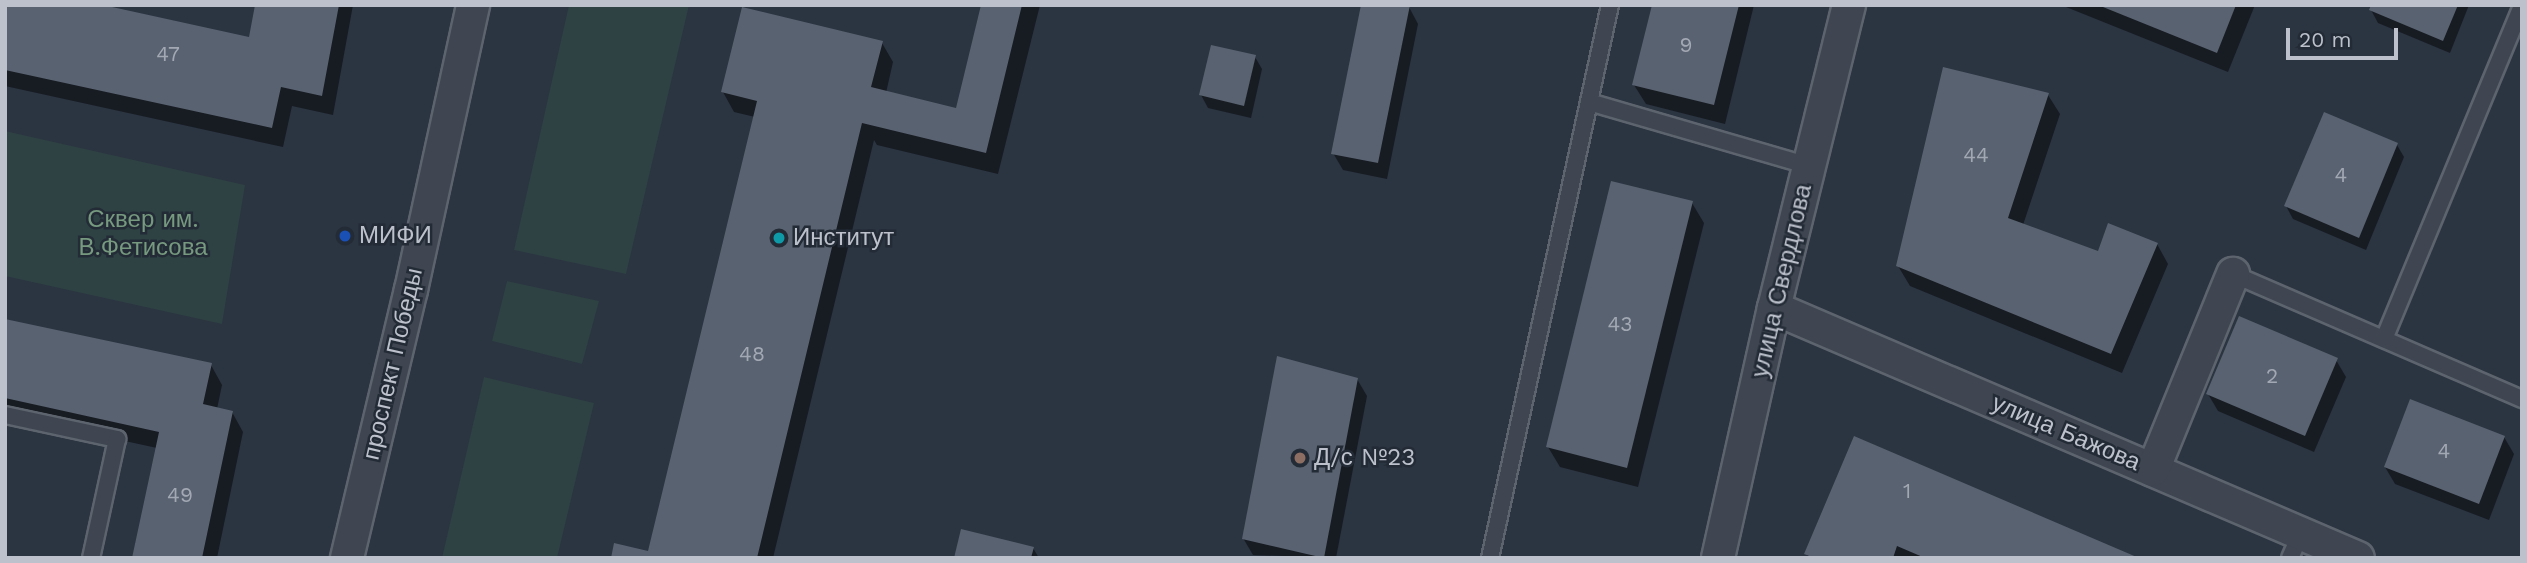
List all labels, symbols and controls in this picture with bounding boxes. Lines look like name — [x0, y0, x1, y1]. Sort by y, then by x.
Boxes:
scale bar — [2289, 14, 2401, 58]
text: 20 m — [2299, 27, 2351, 52]
house number: 9 — [1680, 32, 1692, 58]
house number: 47 — [156, 41, 180, 67]
house number: 44 — [1963, 142, 1989, 168]
house number: 4 — [2335, 162, 2347, 188]
street label: улица Свердлова — [1746, 182, 1818, 380]
park label: Сквер им. В.Фетисова — [78, 206, 208, 262]
place label: МИФИ — [359, 222, 432, 250]
place label: Институт — [793, 224, 894, 252]
marker: МИФИ — [337, 228, 353, 244]
marker: Институт — [771, 230, 787, 246]
street label: проспект Победы — [357, 265, 429, 463]
house number: 43 — [1607, 311, 1633, 337]
house number: 48 — [739, 341, 765, 367]
house number: 2 — [2266, 363, 2278, 389]
street label: улица Бажова — [1987, 389, 2145, 477]
house number: 4 — [2438, 438, 2450, 464]
place label: Д/с №23 — [1314, 444, 1415, 472]
marker: Д/с №23 — [1292, 450, 1308, 466]
house number: 1 — [1903, 478, 1911, 504]
house number: 49 — [167, 482, 193, 508]

